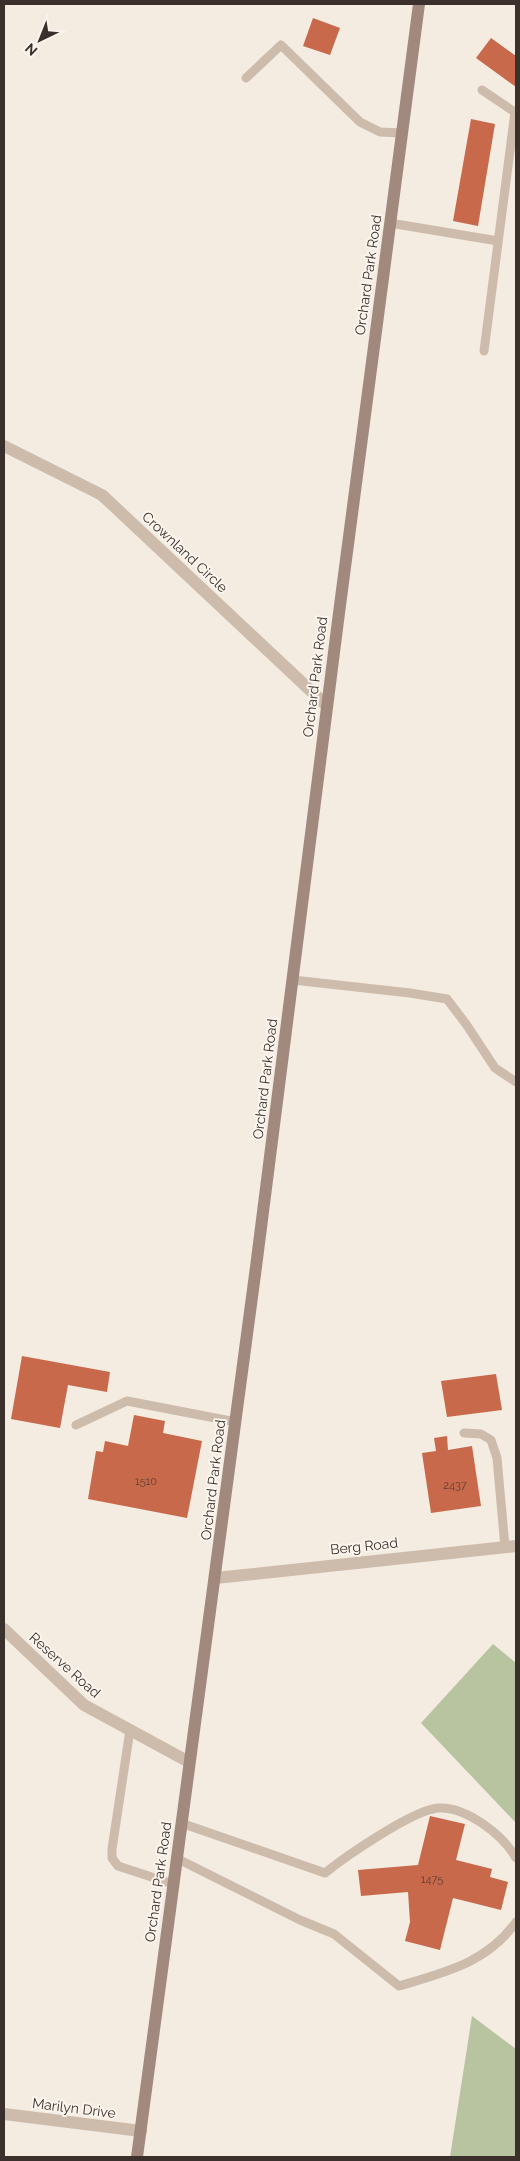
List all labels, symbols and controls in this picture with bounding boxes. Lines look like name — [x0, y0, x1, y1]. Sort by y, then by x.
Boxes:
north arrow — [15, 15, 65, 65]
text: N — [22, 40, 40, 59]
street label: Orchard Park Road — [352, 214, 384, 336]
street label: Crownland Circle — [139, 508, 231, 596]
street label: Orchard Park Road — [300, 616, 330, 738]
street label: Orchard Park Road — [250, 1018, 280, 1140]
street label: Orchard Park Road — [198, 1419, 228, 1541]
house number: 1510 — [135, 1475, 157, 1488]
house number: 2437 — [443, 1479, 467, 1492]
street label: Berg Road — [329, 1534, 399, 1558]
street label: Reserve Road — [26, 1629, 104, 1701]
street label: Orchard Park Road — [142, 1821, 174, 1943]
house number: 1475 — [421, 1873, 443, 1886]
street label: Marilyn Drive — [31, 2095, 117, 2121]

